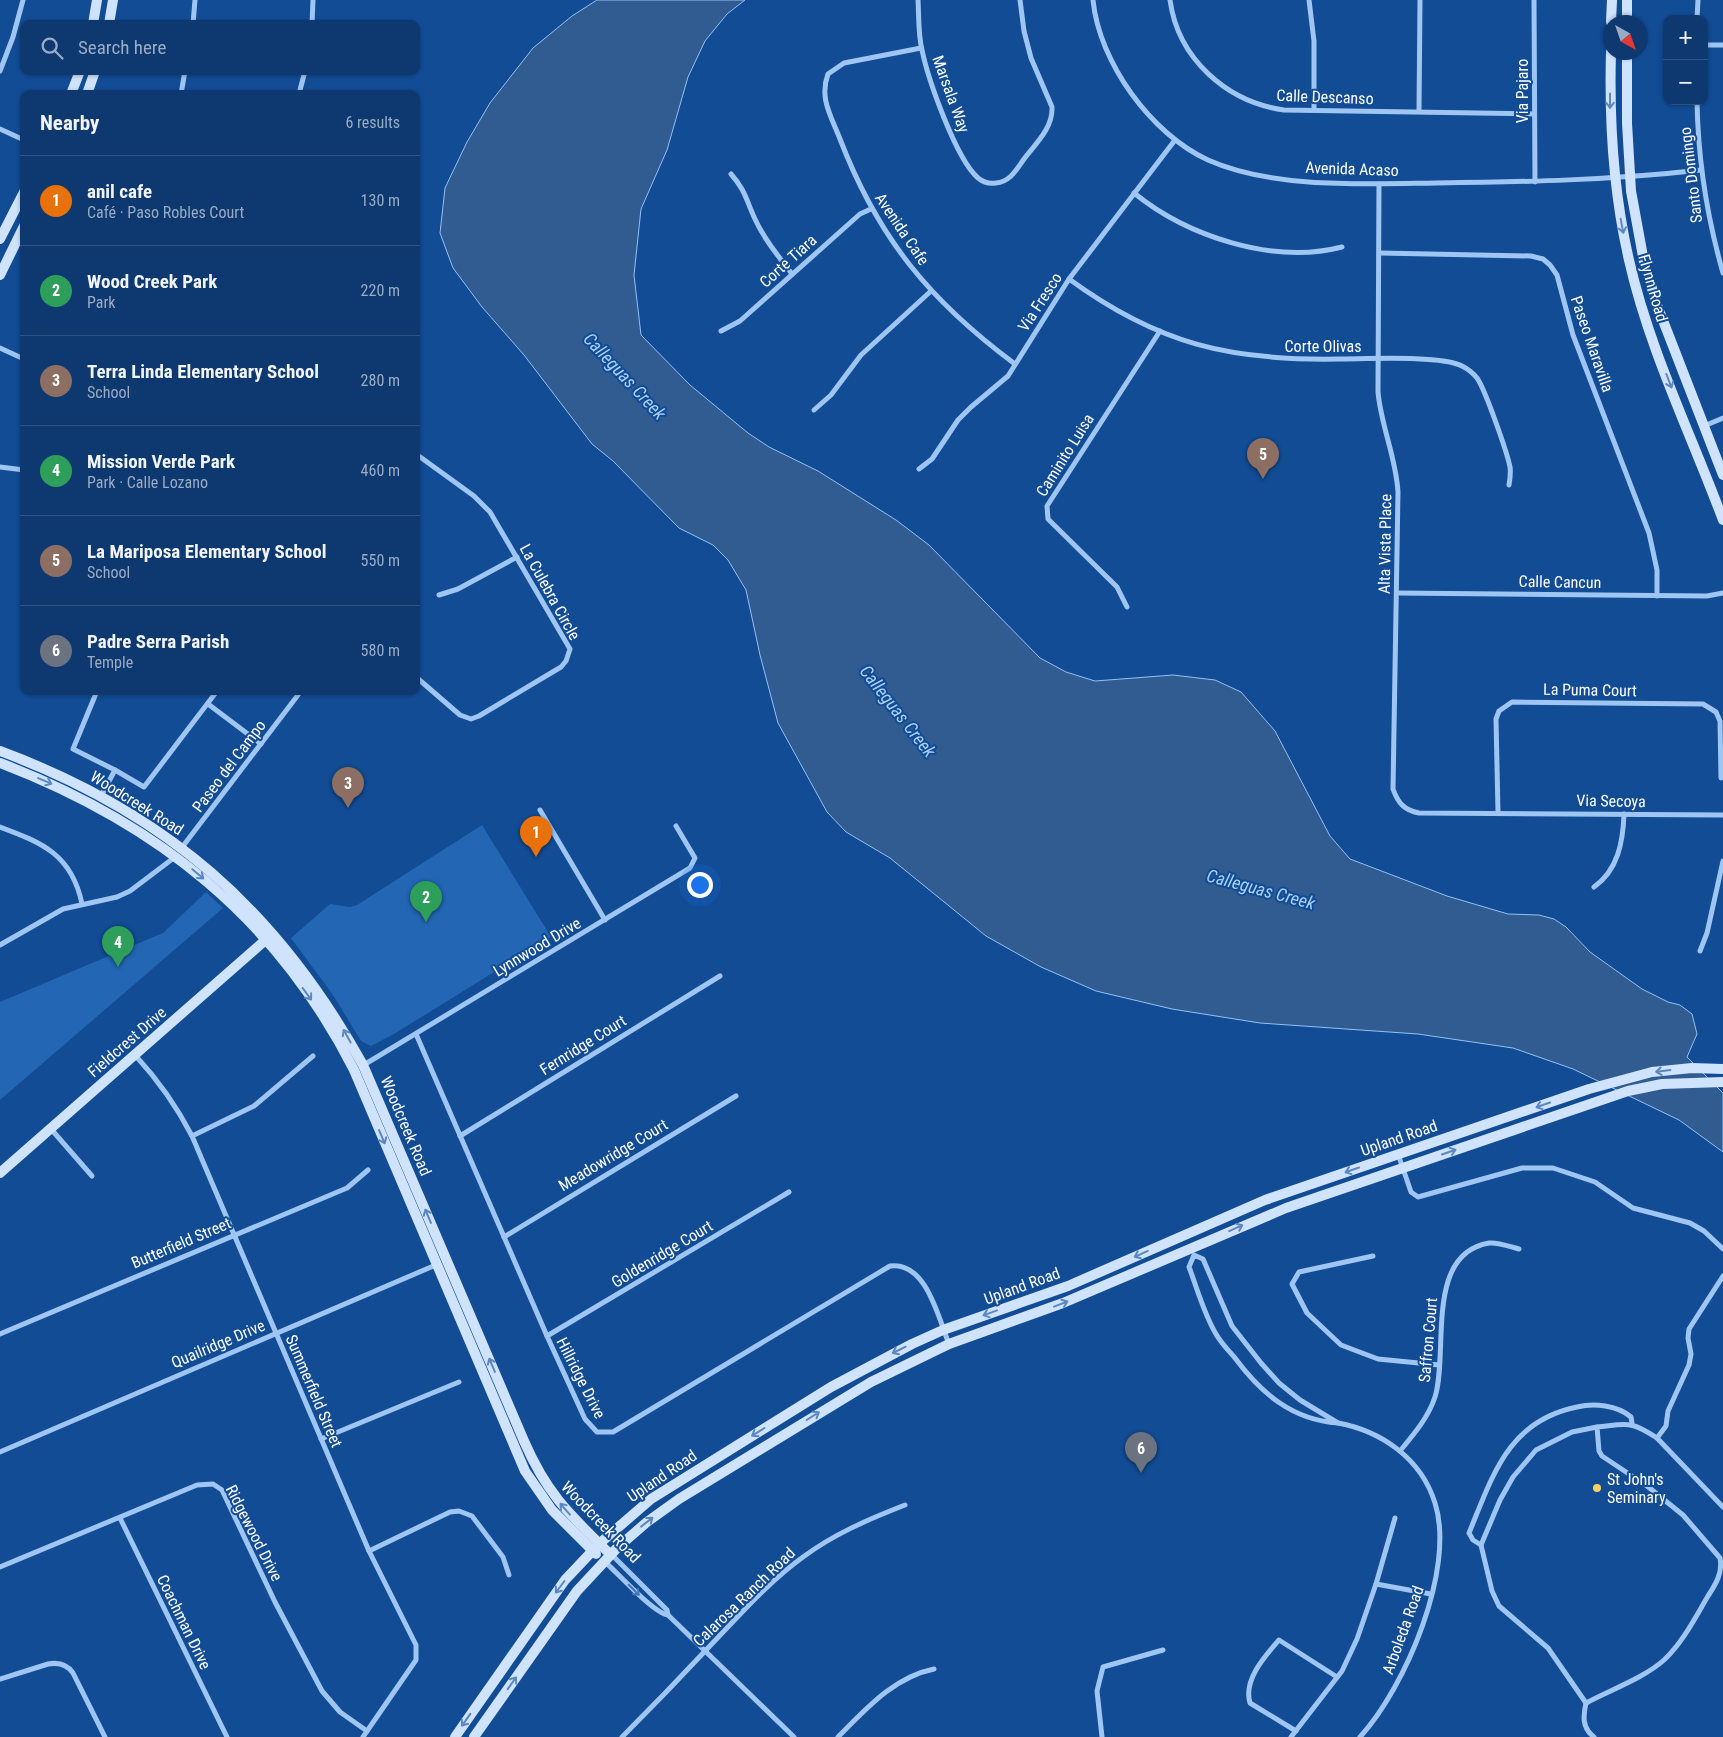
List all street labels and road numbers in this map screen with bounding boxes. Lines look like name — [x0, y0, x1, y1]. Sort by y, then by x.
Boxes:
street label: Marsala Way — [928, 53, 974, 135]
street label: Via Pajaro — [1513, 59, 1532, 123]
street label: Calle Descanso — [1276, 86, 1374, 108]
street label: Santo Domingo — [1676, 126, 1706, 224]
street label: Avenida Acaso — [1305, 158, 1399, 180]
street label: Avenida Cafe — [871, 189, 933, 269]
street label: Corte Tiara — [756, 231, 820, 291]
street label: Flynn Road — [1634, 252, 1672, 324]
street label: Via Fresco — [1014, 269, 1066, 335]
street label: Paseo Maravilla — [1567, 293, 1617, 395]
street label: Corte Olivas — [1285, 337, 1361, 356]
street label: Caminito Luisa — [1032, 410, 1098, 500]
street label: Alta Vista Place — [1375, 494, 1395, 594]
street label: La Culebra Circle — [516, 541, 584, 643]
street label: Calle Cancun — [1519, 572, 1601, 592]
street label: La Puma Court — [1543, 680, 1637, 700]
street label: Paseo del Campo — [188, 716, 270, 816]
street label: Woodcreek Road — [87, 767, 187, 839]
street label: Via Secoya — [1576, 791, 1646, 811]
street label: Lynnwood Drive — [490, 913, 584, 981]
street label: Fieldcrest Drive — [84, 1003, 170, 1081]
street label: Fernridge Court — [536, 1011, 630, 1079]
street label: Woodcreek Road — [377, 1073, 435, 1179]
street label: Meadowridge Court — [555, 1115, 671, 1195]
street label: Upland Road — [1358, 1116, 1440, 1160]
street label: Butterfield Street — [128, 1213, 234, 1273]
street label: Goldenridge Court — [608, 1216, 716, 1292]
street label: Upland Road — [981, 1263, 1063, 1309]
street label: Saffron Court — [1415, 1297, 1441, 1383]
street label: Quailridge Drive — [168, 1316, 268, 1372]
street label: Summerfield Street — [282, 1332, 346, 1450]
street label: Hillridge Drive — [552, 1334, 610, 1422]
street label: Upland Road — [624, 1446, 700, 1506]
street label: Woodcreek Road — [557, 1477, 645, 1567]
street label: Ridgewood Drive — [222, 1482, 286, 1584]
street label: Calarosa Ranch Road — [689, 1544, 799, 1650]
street label: Coachman Drive — [153, 1572, 215, 1672]
street label: Arboleda Road — [1378, 1583, 1428, 1677]

